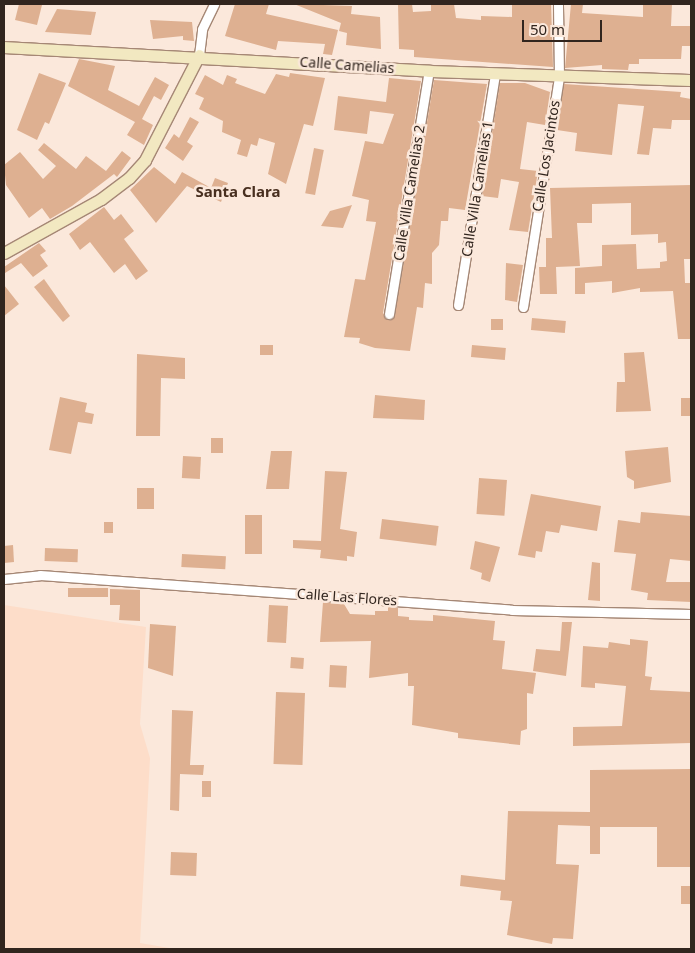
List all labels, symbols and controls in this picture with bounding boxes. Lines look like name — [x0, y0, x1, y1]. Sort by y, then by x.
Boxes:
scale bar — [525, 10, 605, 42]
text: 50 m — [530, 19, 565, 39]
street label: Calle Camelias — [299, 53, 395, 77]
street label: Calle Los Jacintos — [529, 99, 563, 213]
street label: Calle Villa Camelias 1 — [458, 120, 496, 258]
street label: Calle Villa Camelias 2 — [390, 124, 428, 262]
district label: Santa Clara — [196, 183, 280, 201]
street label: Calle Las Flores — [296, 585, 398, 609]

